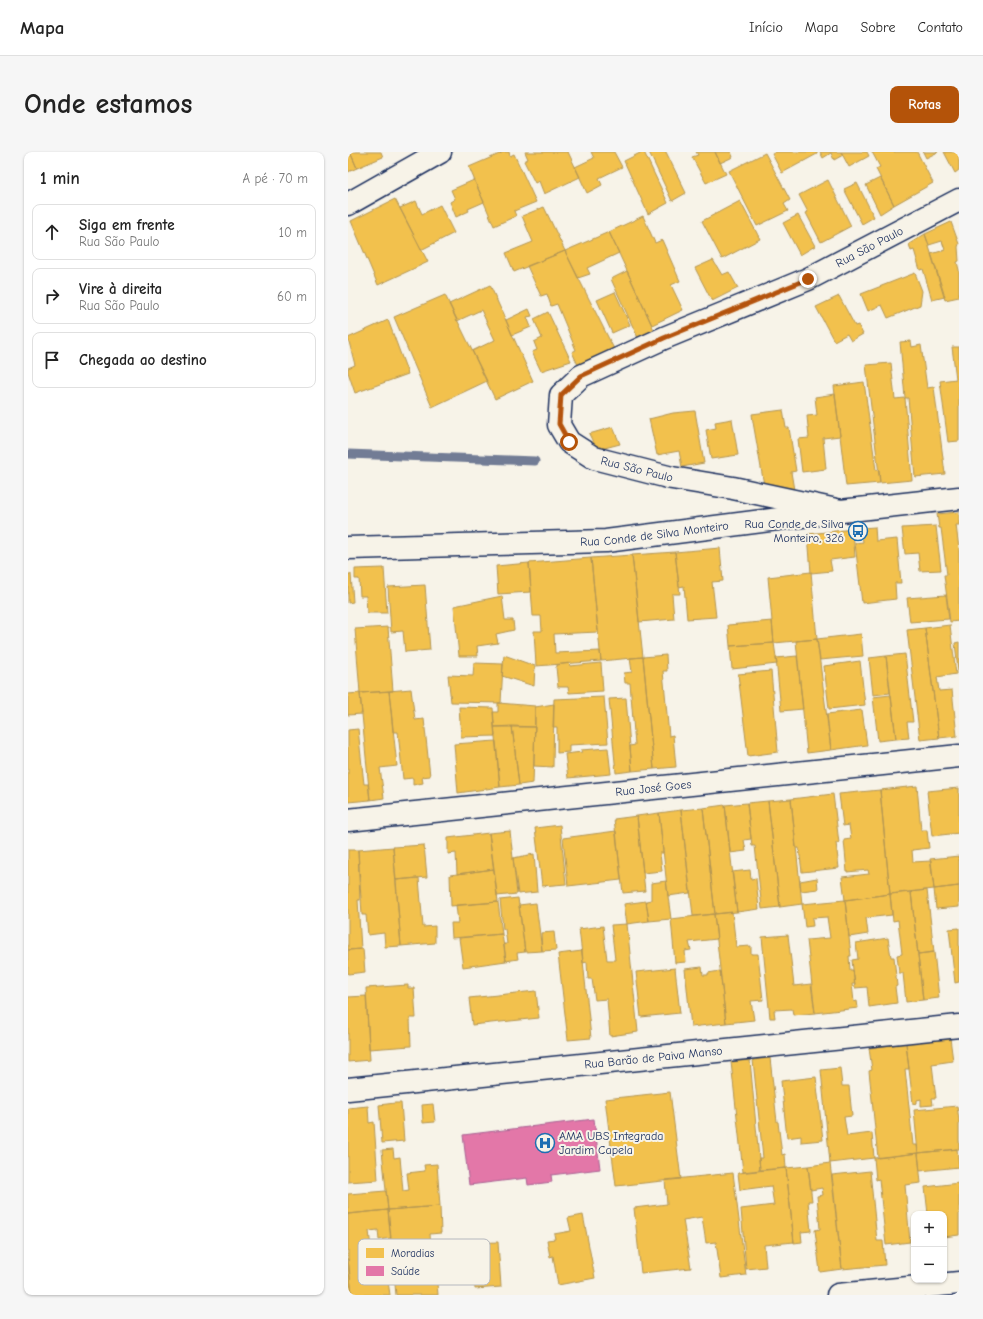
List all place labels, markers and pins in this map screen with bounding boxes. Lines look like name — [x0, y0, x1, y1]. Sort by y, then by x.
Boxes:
place label: Rua Conde de Silva Monteiro, 326 — [744, 517, 844, 545]
bus stop icon: Rua Conde de Silva Monteiro, 326 — [847, 520, 869, 542]
place label: AMA UBS Integrada Jardim Capela — [559, 1129, 663, 1157]
hospital icon: AMA UBS Integrada Jardim Capela — [534, 1132, 556, 1154]

